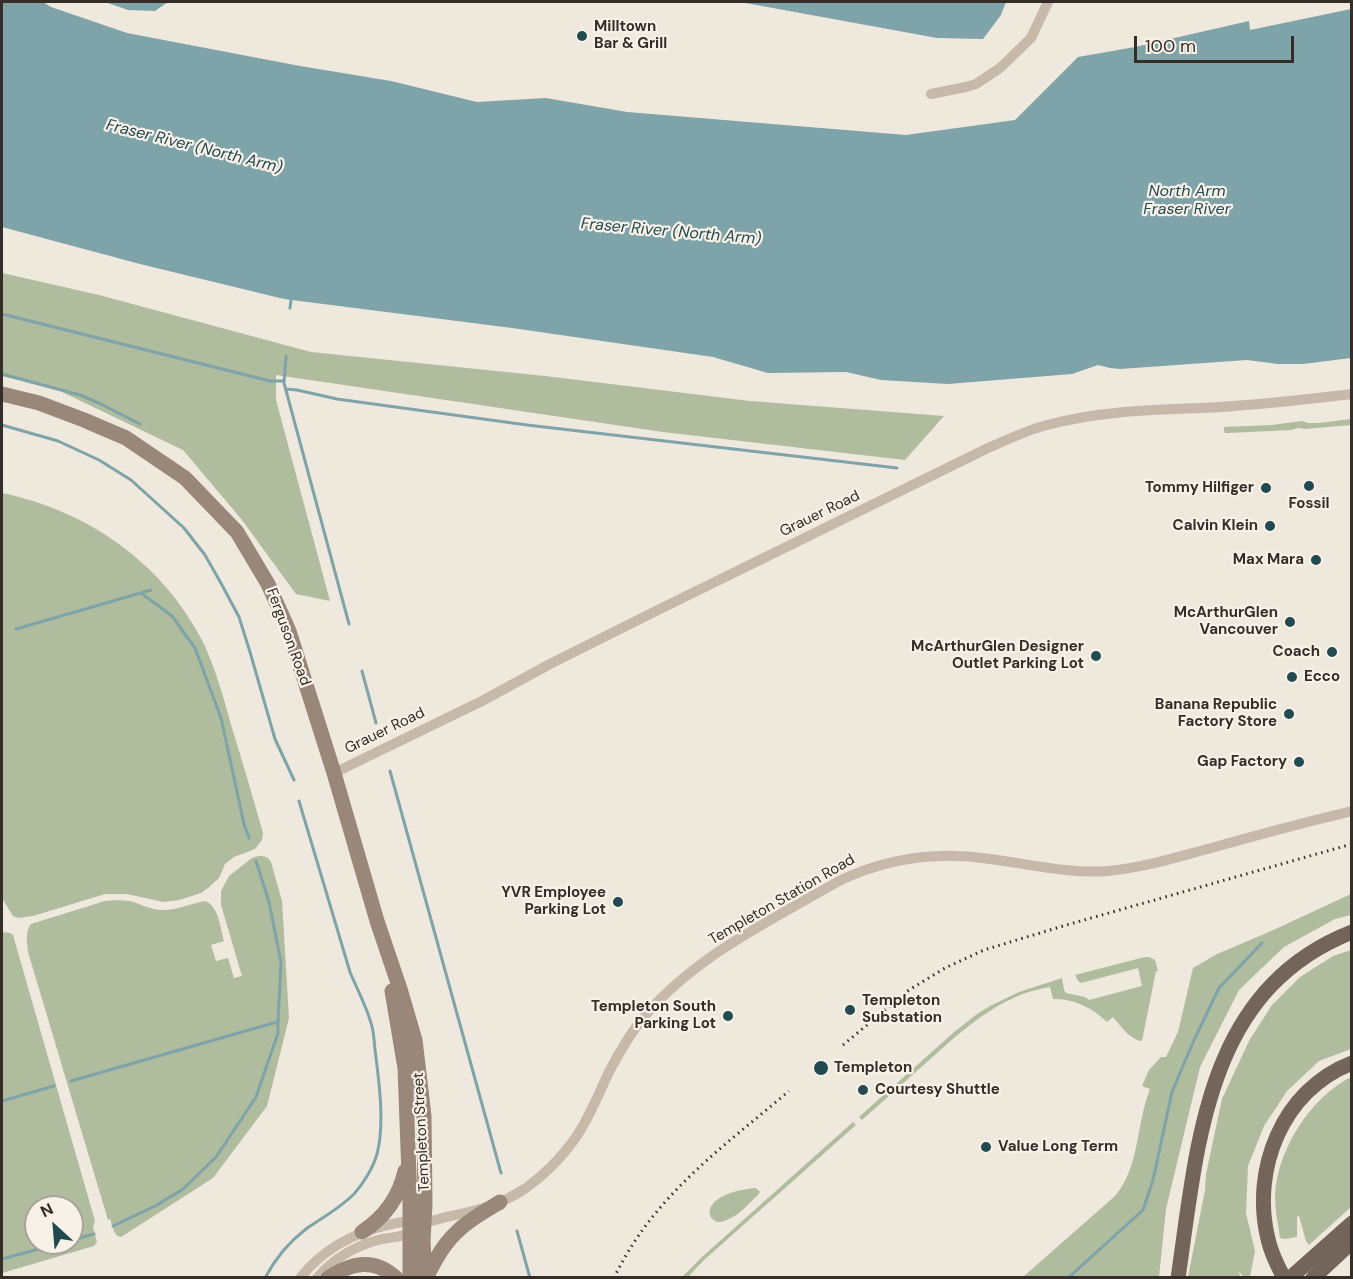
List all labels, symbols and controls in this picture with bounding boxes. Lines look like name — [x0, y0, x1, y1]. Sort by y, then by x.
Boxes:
place label: Milltown Bar & Grill — [594, 18, 667, 53]
scale bar — [1137, 24, 1298, 62]
marker: Milltown Bar & Grill — [575, 29, 589, 43]
text: 100 m — [1145, 34, 1196, 58]
water label: Fraser River (North Arm) — [104, 116, 284, 178]
water label: North Arm Fraser River — [1143, 182, 1231, 220]
water label: Fraser River (North Arm) — [580, 215, 762, 249]
place label: Tommy Hilfiger — [1145, 479, 1254, 497]
marker: Fossil — [1302, 479, 1316, 493]
marker: Tommy Hilfiger — [1259, 481, 1273, 495]
street label: Grauer Road — [777, 487, 863, 541]
place label: Fossil — [1288, 495, 1330, 513]
place label: Calvin Klein — [1173, 517, 1258, 535]
marker: Calvin Klein — [1263, 519, 1277, 533]
place label: Max Mara — [1233, 551, 1304, 569]
marker: Max Mara — [1309, 553, 1323, 567]
street label: Ferguson Road — [262, 586, 314, 688]
place label: McArthurGlen Vancouver — [1174, 604, 1278, 639]
marker: McArthurGlen Vancouver — [1283, 615, 1297, 629]
place label: McArthurGlen Designer Outlet Parking Lot — [911, 638, 1084, 673]
place label: Coach — [1273, 643, 1320, 661]
marker: Coach — [1325, 645, 1339, 659]
marker: McArthurGlen Designer Outlet Parking Lot — [1089, 649, 1103, 663]
place label: Ecco — [1304, 668, 1340, 686]
marker: Ecco — [1285, 670, 1299, 684]
place label: Banana Republic Factory Store — [1155, 696, 1277, 731]
street label: Grauer Road — [342, 704, 428, 758]
marker: Banana Republic Factory Store — [1282, 707, 1296, 721]
place label: Gap Factory — [1197, 753, 1287, 771]
marker: Gap Factory — [1292, 755, 1306, 769]
street label: Templeton Station Road — [706, 851, 858, 949]
place label: YVR Employee Parking Lot — [501, 884, 606, 919]
marker: YVR Employee Parking Lot — [611, 895, 625, 909]
place label: Templeton Substation — [862, 992, 942, 1027]
place label: Templeton South Parking Lot — [591, 998, 716, 1033]
marker: Templeton Substation — [843, 1003, 857, 1017]
marker: Templeton South Parking Lot — [721, 1009, 735, 1023]
marker: Templeton — [812, 1059, 830, 1077]
place label: Templeton — [834, 1059, 912, 1077]
street label: Templeton Street — [410, 1072, 434, 1192]
place label: Courtesy Shuttle — [875, 1081, 1000, 1099]
marker: Courtesy Shuttle — [856, 1083, 870, 1097]
place label: Value Long Term — [998, 1138, 1118, 1156]
marker: Value Long Term — [979, 1140, 993, 1154]
north arrow — [24, 1195, 84, 1255]
text: N — [37, 1198, 57, 1222]

